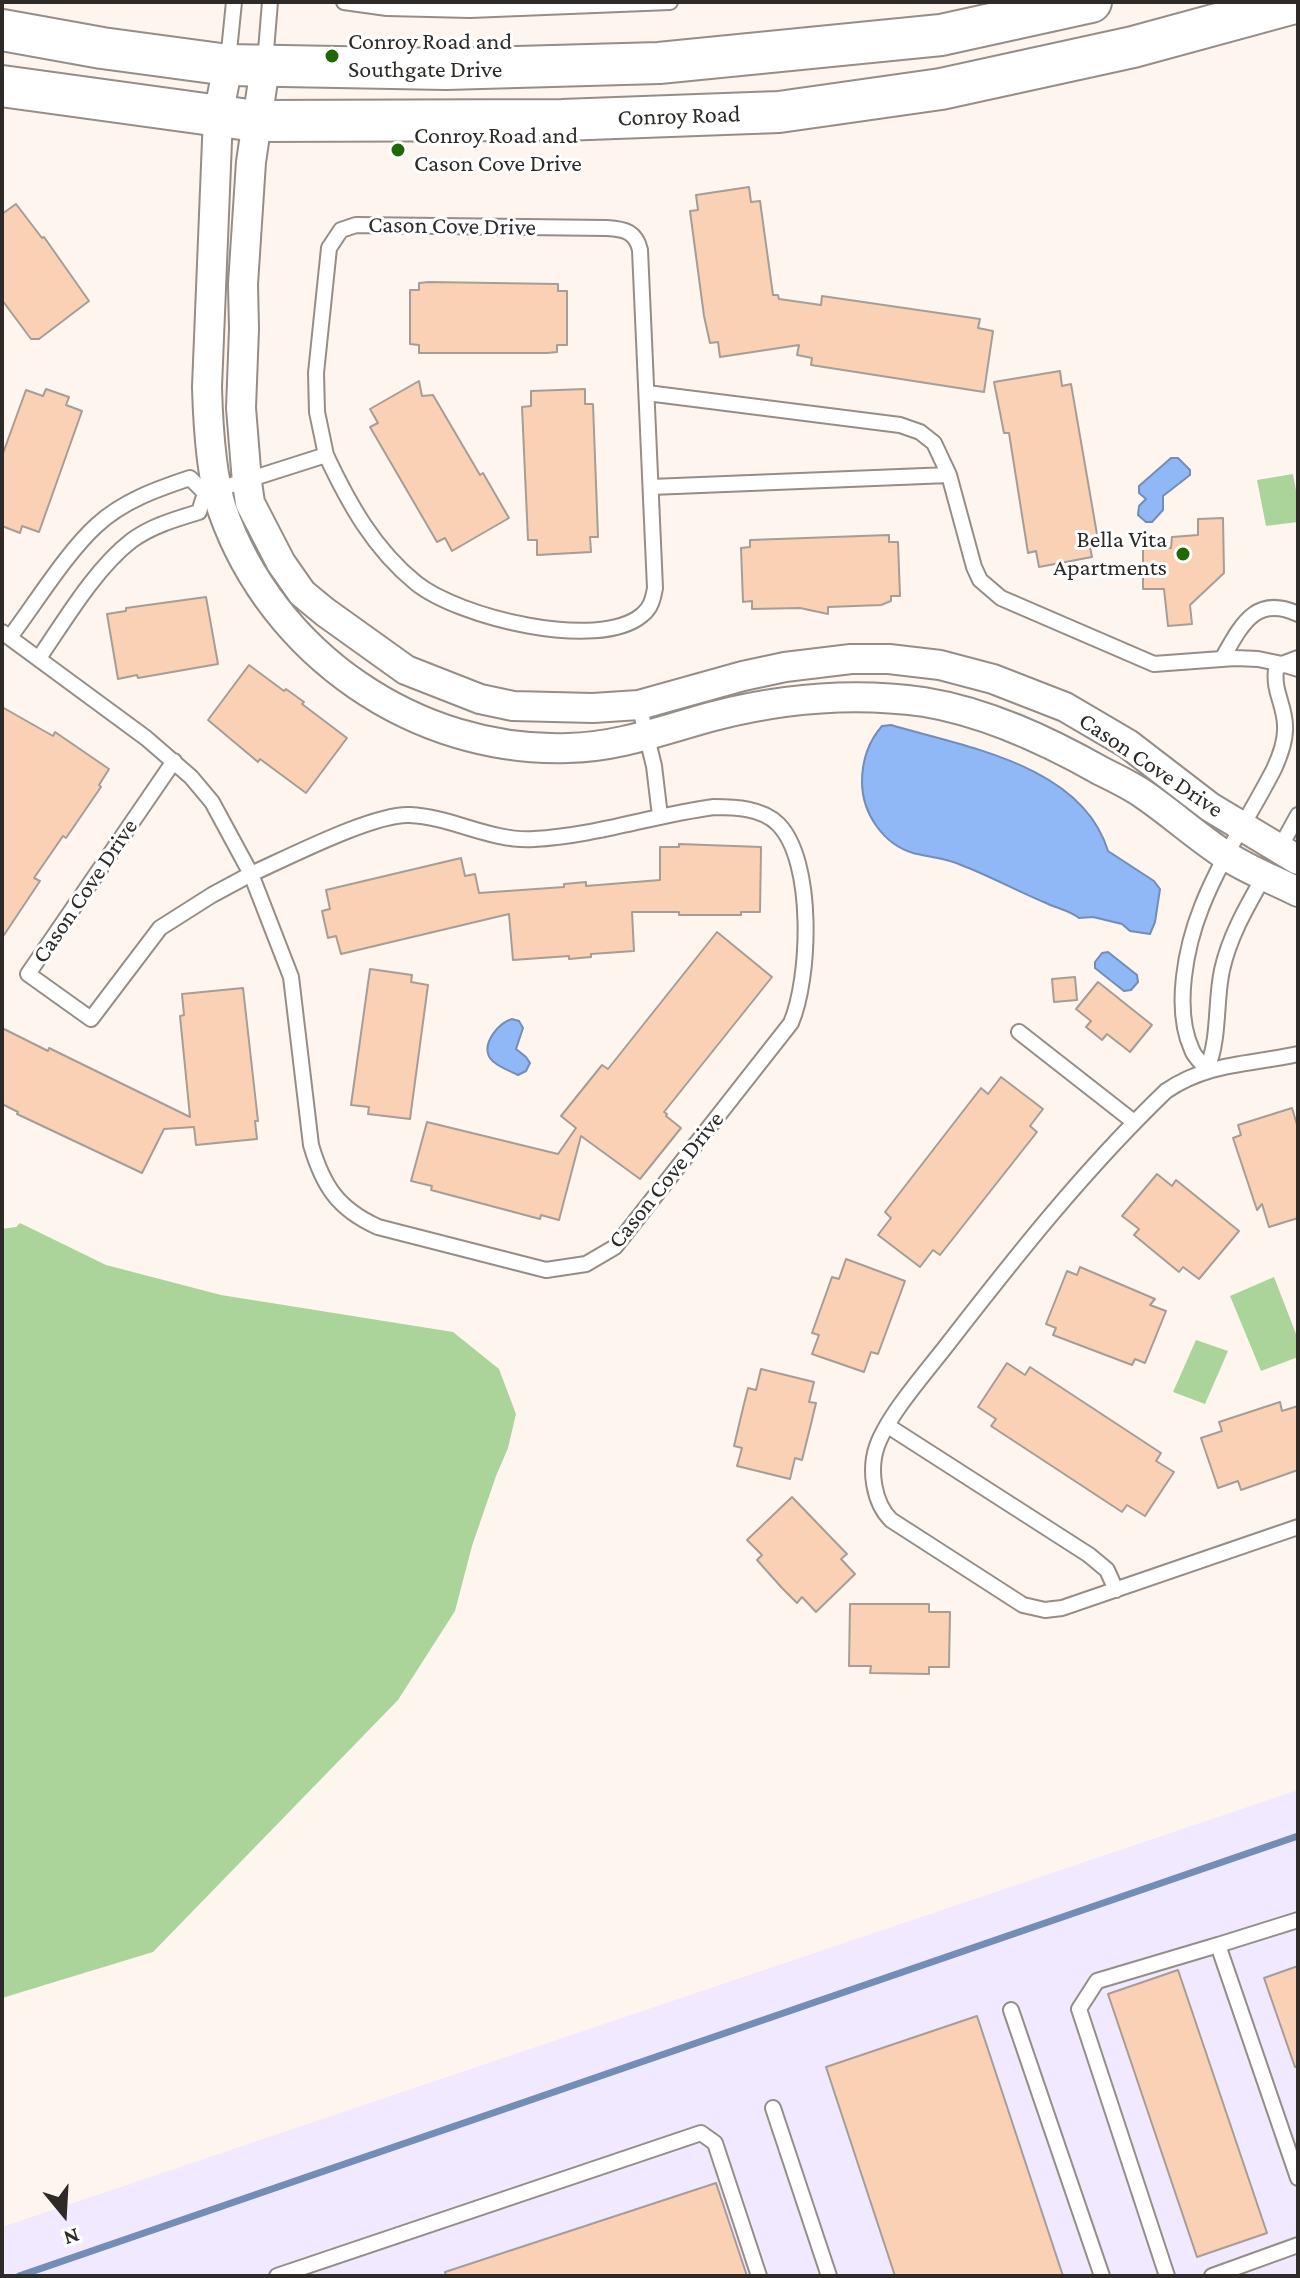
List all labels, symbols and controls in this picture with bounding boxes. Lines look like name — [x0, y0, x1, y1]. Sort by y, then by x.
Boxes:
place label: Conroy Road and Southgate Drive — [348, 28, 512, 84]
marker: Conroy Road and Southgate Drive — [323, 47, 341, 65]
street label: Conroy Road — [617, 99, 741, 133]
place label: Conroy Road and Cason Cove Drive — [414, 122, 582, 178]
marker: Conroy Road and Cason Cove Drive — [389, 141, 407, 159]
street label: Cason Cove Drive — [368, 210, 536, 242]
place label: Bella Vita Apartments — [1053, 526, 1167, 582]
marker: Bella Vita Apartments — [1174, 545, 1192, 563]
street label: Cason Cove Drive — [1073, 706, 1229, 824]
street label: Cason Cove Drive — [26, 813, 144, 969]
street label: Cason Cove Drive — [602, 1106, 730, 1254]
north arrow — [24, 2174, 104, 2254]
text: N — [61, 2223, 83, 2252]

